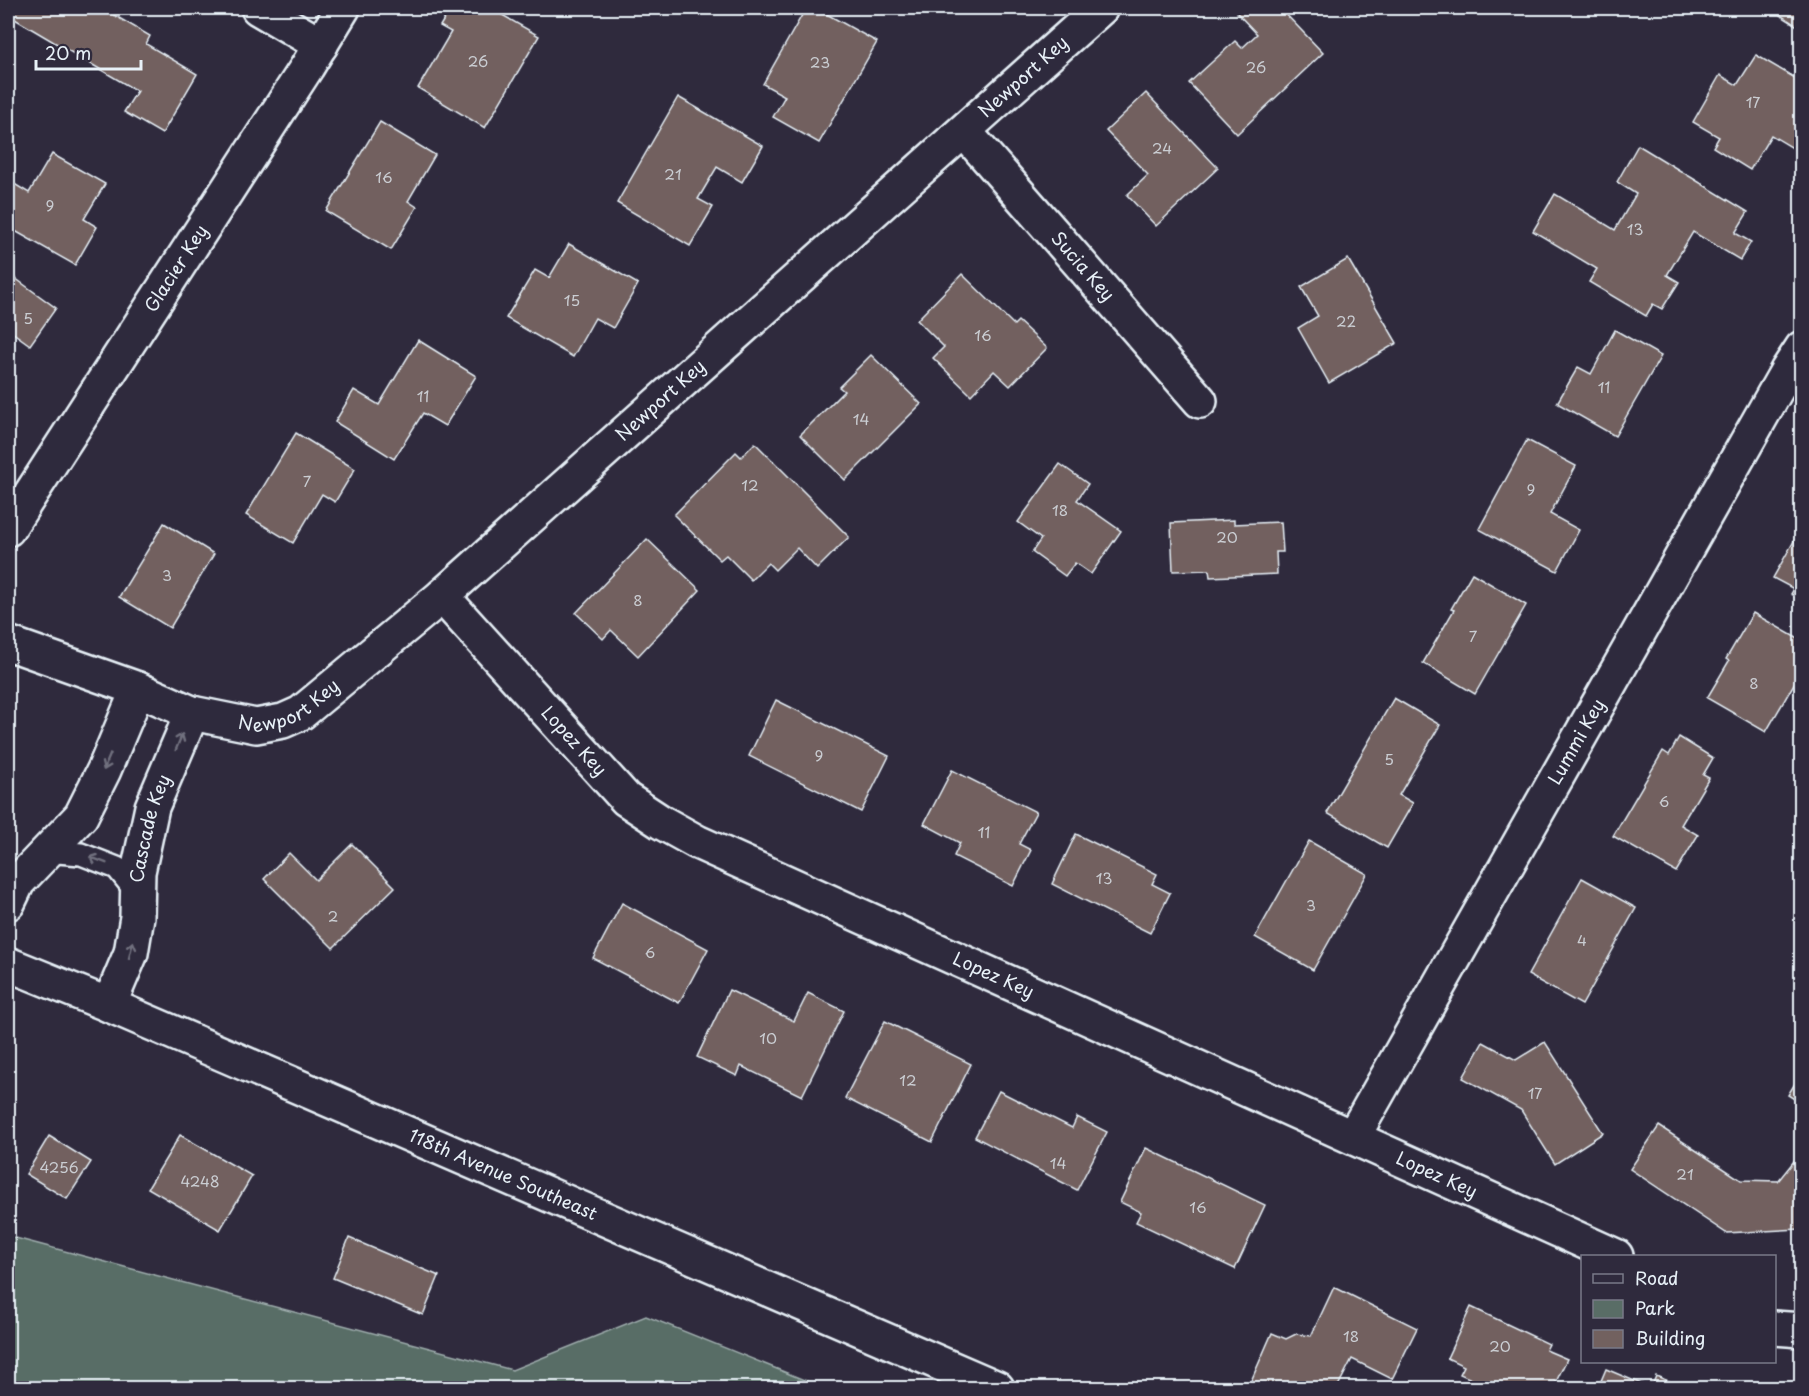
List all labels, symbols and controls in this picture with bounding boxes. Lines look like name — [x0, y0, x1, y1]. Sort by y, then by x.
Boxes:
street label: Newport Key — [972, 29, 1073, 123]
scale bar — [36, 33, 141, 71]
text: 20 m — [45, 39, 91, 66]
house number: 26 — [468, 49, 488, 72]
house number: 23 — [810, 50, 830, 73]
house number: 26 — [1246, 55, 1266, 78]
house number: 17 — [1746, 90, 1760, 113]
house number: 24 — [1152, 136, 1172, 159]
house number: 21 — [664, 162, 682, 185]
house number: 16 — [375, 165, 393, 188]
house number: 9 — [46, 193, 54, 216]
house number: 13 — [1627, 217, 1643, 240]
street label: Glacier Key — [137, 219, 213, 317]
street label: Sucia Key — [1045, 225, 1122, 306]
house number: 15 — [564, 288, 580, 311]
house number: 5 — [23, 306, 33, 329]
house number: 22 — [1336, 309, 1356, 332]
house number: 16 — [974, 323, 992, 346]
street label: Newport Key — [609, 352, 711, 447]
house number: 11 — [1598, 375, 1610, 398]
house number: 11 — [417, 384, 429, 407]
house number: 14 — [853, 407, 869, 430]
house number: 7 — [303, 469, 312, 492]
house number: 12 — [741, 473, 759, 496]
house number: 9 — [1527, 477, 1535, 500]
house number: 18 — [1052, 498, 1068, 521]
house number: 20 — [1216, 525, 1238, 548]
house number: 3 — [162, 563, 172, 586]
house number: 8 — [633, 588, 643, 611]
house number: 7 — [1469, 624, 1478, 647]
house number: 8 — [1749, 671, 1759, 694]
street label: Newport Key — [236, 672, 344, 738]
street label: Lummi Key — [1540, 693, 1611, 789]
street label: Lopez Key — [536, 699, 614, 781]
one-way arrow — [174, 733, 185, 752]
house number: 9 — [815, 743, 823, 766]
house number: 5 — [1384, 747, 1394, 770]
one-way arrow — [101, 752, 112, 771]
street label: Cascade Key — [123, 770, 176, 883]
house number: 6 — [1659, 789, 1669, 812]
house number: 11 — [978, 820, 990, 843]
one-way arrow — [89, 854, 108, 865]
house number: 13 — [1096, 866, 1112, 889]
house number: 3 — [1306, 893, 1316, 916]
house number: 2 — [328, 904, 338, 927]
house number: 4 — [1577, 928, 1587, 951]
house number: 6 — [645, 940, 655, 963]
one-way arrow — [125, 941, 137, 960]
street label: Lopez Key — [949, 944, 1039, 1004]
house number: 10 — [759, 1026, 777, 1049]
house number: 12 — [899, 1068, 917, 1091]
house number: 17 — [1528, 1081, 1542, 1104]
street label: 118th Avenue Southeast — [405, 1121, 602, 1226]
street label: Lopez Key — [1392, 1144, 1482, 1204]
house number: 14 — [1050, 1151, 1066, 1174]
house number: 4256 — [40, 1155, 79, 1178]
house number: 21 — [1676, 1162, 1694, 1185]
house number: 4248 — [180, 1169, 220, 1192]
house number: 16 — [1189, 1195, 1207, 1218]
legend — [1581, 1255, 1776, 1363]
text: Road — [1635, 1264, 1679, 1291]
text: Park — [1635, 1294, 1675, 1321]
house number: 18 — [1343, 1324, 1359, 1347]
text: Building — [1635, 1324, 1705, 1351]
house number: 20 — [1489, 1334, 1511, 1357]

